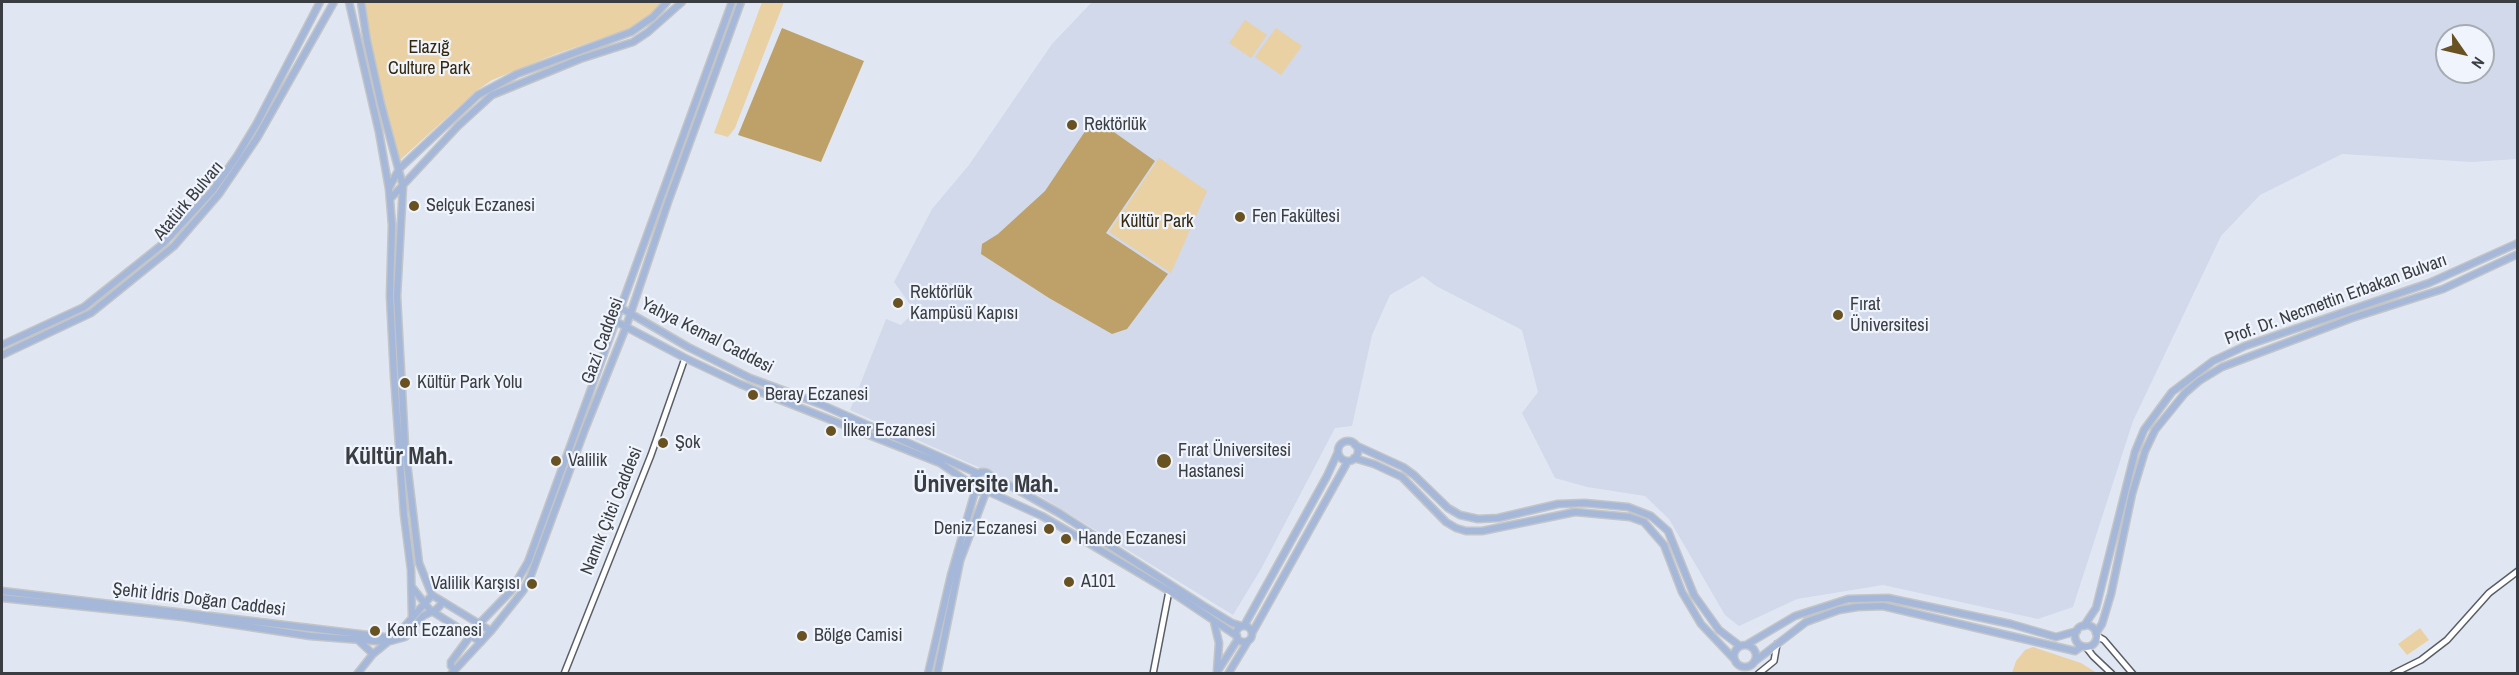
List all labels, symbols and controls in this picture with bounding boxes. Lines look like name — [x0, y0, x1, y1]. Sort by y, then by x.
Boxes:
north arrow — [2435, 24, 2495, 84]
park label: Elazığ Culture Park — [388, 37, 470, 80]
text: N — [2466, 53, 2490, 73]
place label: Rektörlük — [1084, 114, 1146, 136]
marker: Rektörlük — [1065, 118, 1079, 132]
street label: Atatürk Bulvarı — [150, 157, 228, 245]
place label: Selçuk Eczanesi — [426, 195, 535, 217]
marker: Selçuk Eczanesi — [407, 199, 421, 213]
place label: Fen Fakültesi — [1252, 206, 1340, 228]
marker: Fen Fakültesi — [1233, 210, 1247, 224]
park label: Kültür Park — [1120, 211, 1194, 233]
street label: Prof. Dr. Necmettin Erbakan Bulvarı — [2222, 250, 2450, 350]
place label: Rektörlük Kampüsü Kapısı — [910, 282, 1018, 324]
street label: Yahya Kemal Caddesi — [637, 293, 777, 379]
place label: Fırat Üniversitesi — [1850, 294, 1929, 336]
street label: Gazi Caddesi — [577, 295, 629, 387]
marker: Rektörlük Kampüsü Kapısı — [891, 296, 905, 310]
marker: Fırat Üniversitesi — [1831, 308, 1845, 322]
place label: Kültür Park Yolu — [417, 372, 522, 394]
marker: Kültür Park Yolu — [398, 376, 412, 390]
place label: Beray Eczanesi — [765, 384, 868, 406]
marker: Beray Eczanesi — [746, 388, 760, 402]
place label: İlker Eczanesi — [843, 420, 936, 442]
marker: İlker Eczanesi — [824, 424, 838, 438]
place label: Şok — [675, 432, 700, 454]
marker: Şok — [656, 436, 670, 450]
place label: Fırat Üniversitesi Hastanesi — [1178, 440, 1291, 482]
district label: Kültür Mah. — [345, 444, 453, 472]
street label: Namık Çitci Caddesi — [576, 444, 648, 578]
place label: Valilik — [568, 450, 607, 472]
marker: Fırat Üniversitesi Hastanesi — [1155, 452, 1173, 470]
marker: Valilik — [549, 454, 563, 468]
district label: Üniversite Mah. — [913, 472, 1059, 500]
place label: Deniz Eczanesi — [934, 518, 1037, 540]
marker: Deniz Eczanesi — [1042, 522, 1056, 536]
place label: Hande Eczanesi — [1078, 528, 1186, 550]
marker: Hande Eczanesi — [1059, 532, 1073, 546]
place label: A101 — [1081, 571, 1115, 593]
place label: Valilik Karşısı — [431, 573, 520, 595]
marker: A101 — [1062, 575, 1076, 589]
marker: Valilik Karşısı — [525, 577, 539, 591]
street label: Şehit İdris Doğan Caddesi — [111, 579, 287, 621]
place label: Kent Eczanesi — [387, 620, 482, 642]
marker: Kent Eczanesi — [368, 624, 382, 638]
place label: Bölge Camisi — [814, 625, 903, 647]
marker: Bölge Camisi — [795, 629, 809, 643]

